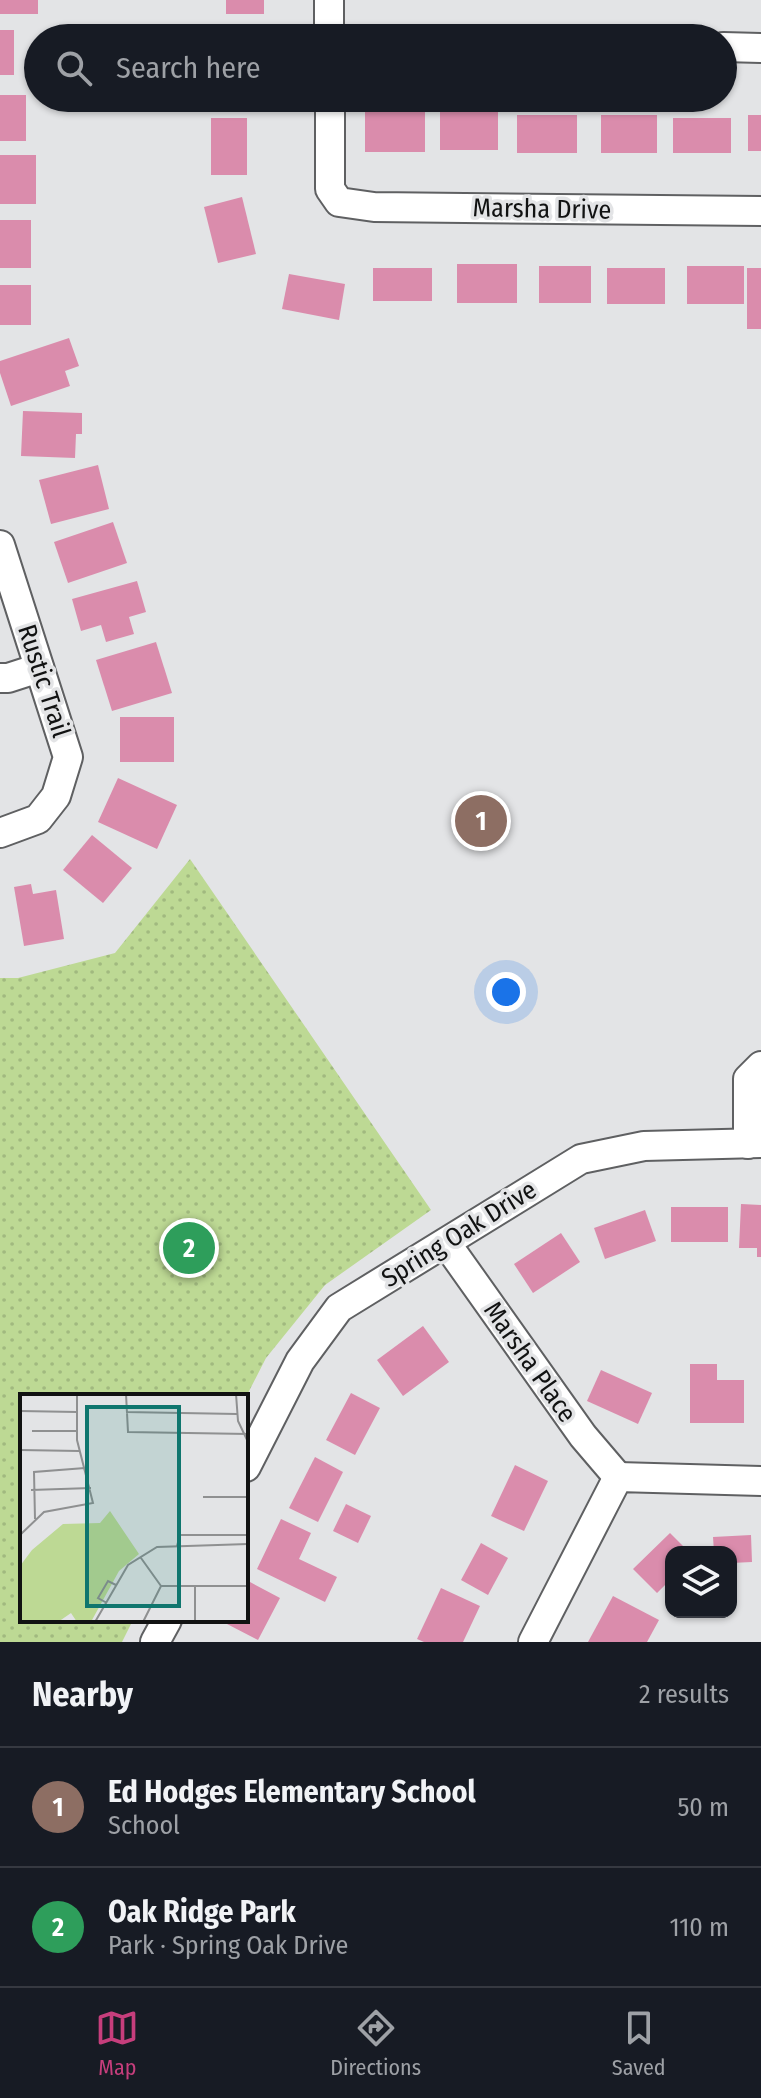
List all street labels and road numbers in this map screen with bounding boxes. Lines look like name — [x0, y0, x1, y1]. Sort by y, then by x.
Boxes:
street label: Marsha Drive — [472, 192, 612, 226]
street label: Rustic Trail — [11, 621, 77, 741]
street label: Spring Oak Drive — [376, 1174, 542, 1294]
street label: Marsha Place — [477, 1296, 583, 1428]

